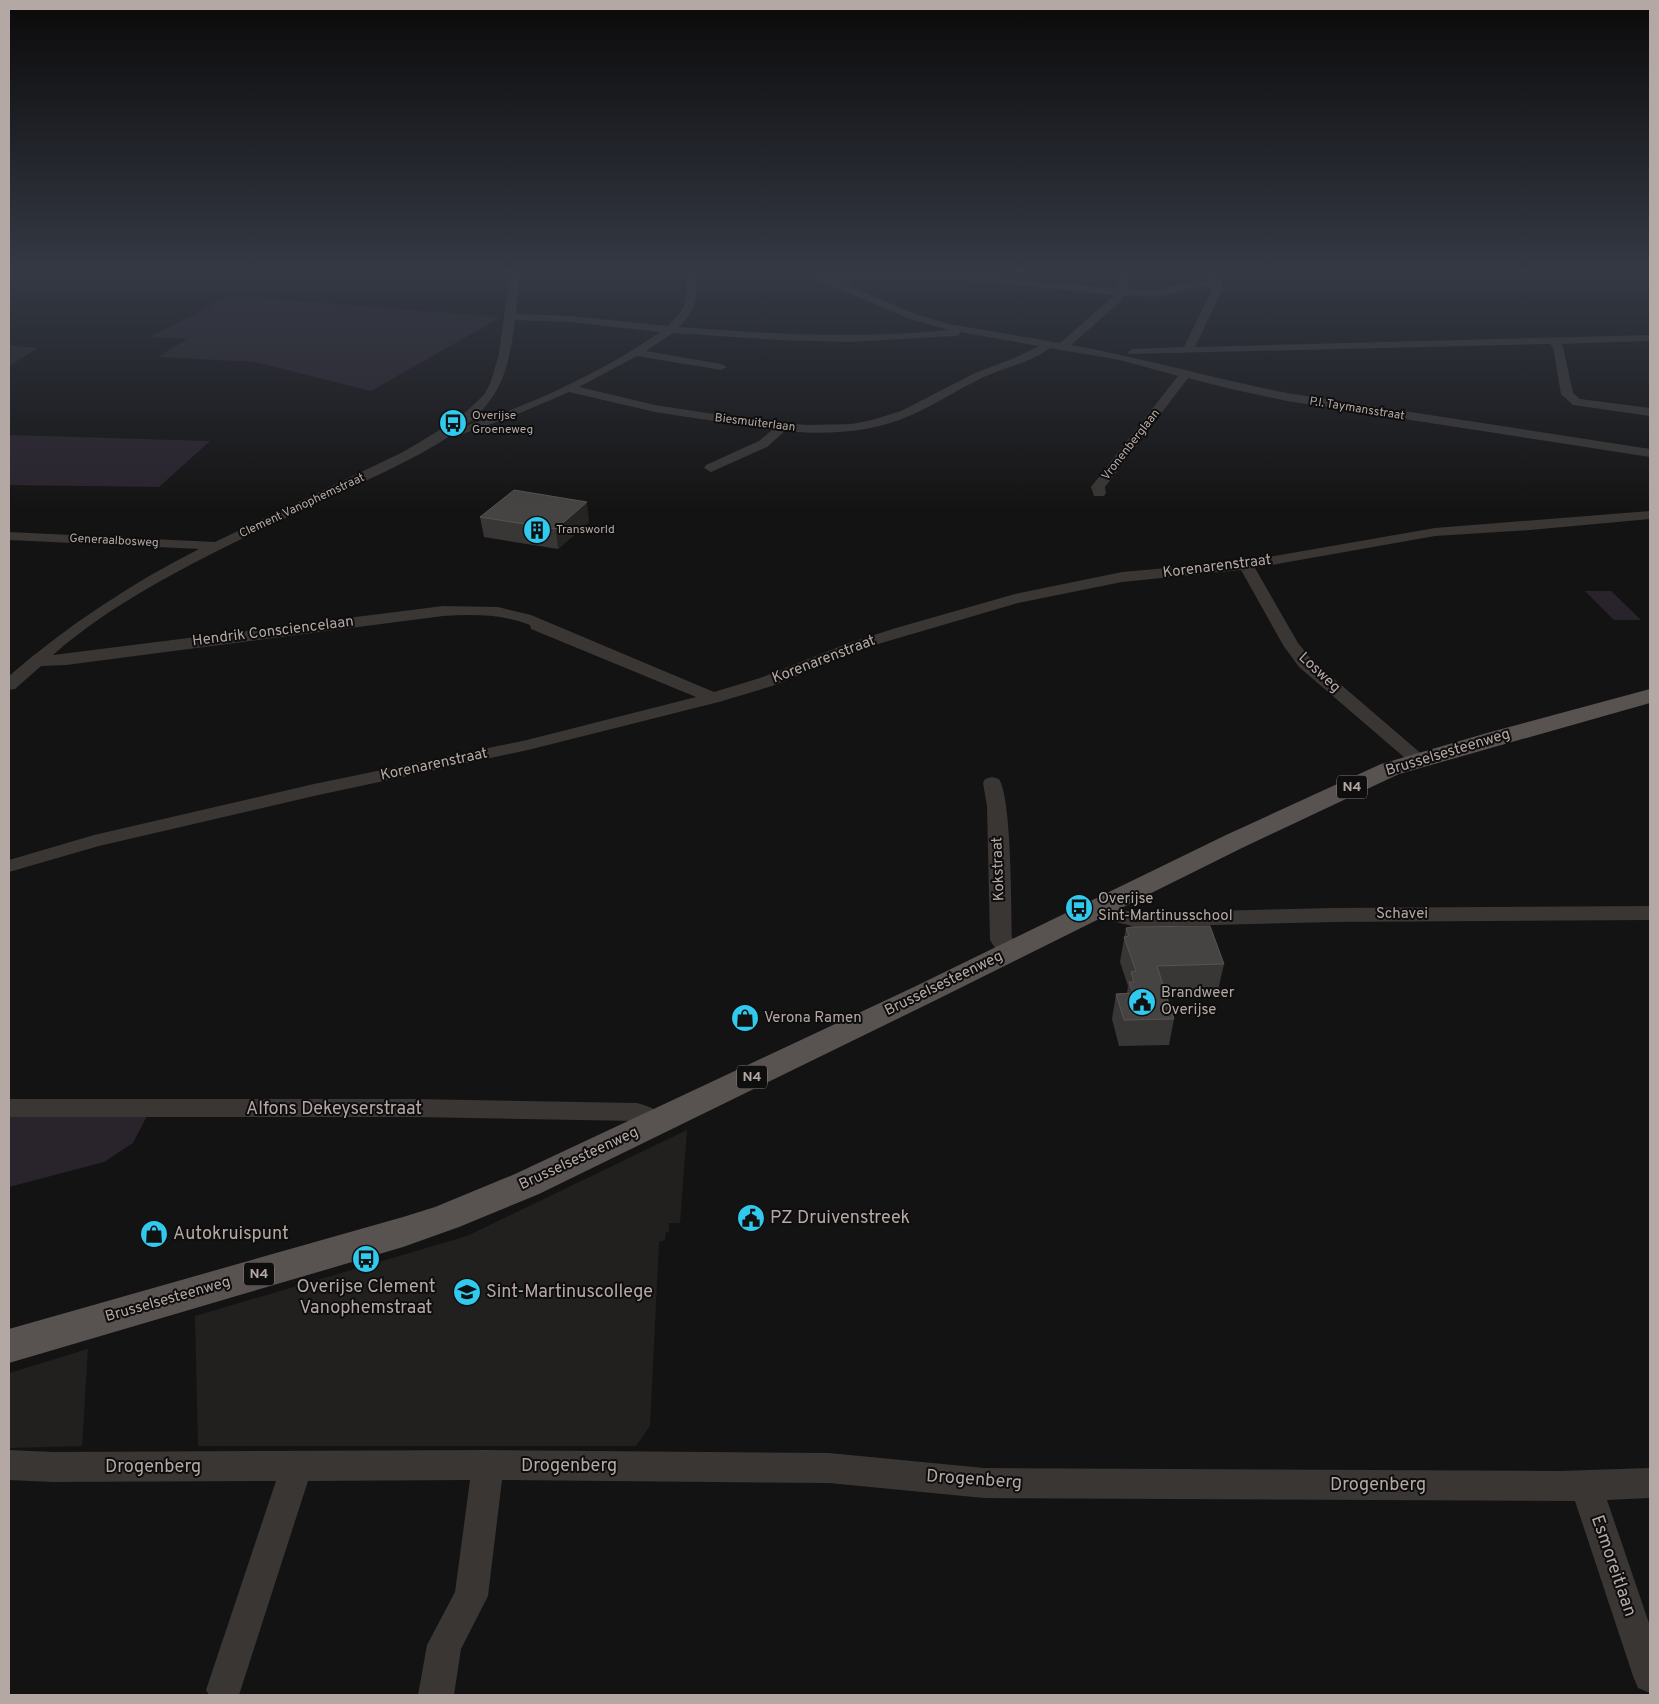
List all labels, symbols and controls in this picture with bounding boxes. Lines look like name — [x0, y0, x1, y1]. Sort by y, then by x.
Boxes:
street label: P.I. Taymansstraat — [1308, 394, 1406, 424]
street label: Vronenberglaan — [1098, 406, 1164, 484]
bus stop icon: Overijse Groeneweg — [438, 408, 468, 438]
place label: Overijse Groeneweg — [472, 408, 533, 438]
street label: Biesmuiterlaan — [714, 410, 796, 436]
street label: Clement Vanophemstraat — [237, 470, 367, 542]
building icon: Transworld — [522, 515, 552, 545]
place label: Transworld — [556, 522, 615, 538]
street label: Generaalbosweg — [69, 531, 159, 551]
street label: Korenarenstraat — [1162, 551, 1272, 583]
street label: Hendrik Consciencelaan — [191, 613, 355, 651]
street label: Korenarenstraat — [770, 632, 878, 688]
street label: Losweg — [1294, 649, 1344, 697]
street label: Brusselsesteenweg — [1383, 725, 1513, 781]
street label: Korenarenstraat — [379, 744, 489, 786]
road number: N4 — [1337, 776, 1367, 799]
street label: Kokstraat — [988, 837, 1010, 901]
place label: Overijse Sint-Martinusschool — [1098, 890, 1233, 926]
bus stop icon: Overijse Sint-Martinusschool — [1064, 893, 1094, 923]
street label: Schavei — [1376, 905, 1428, 924]
street label: Brusselsesteenweg — [882, 947, 1006, 1021]
place label: Brandweer Overijse — [1161, 984, 1235, 1020]
public building icon: Brandweer Overijse — [1127, 987, 1157, 1017]
shop icon: Verona Ramen — [730, 1003, 760, 1033]
place label: Verona Ramen — [764, 1009, 862, 1028]
road number: N4 — [737, 1066, 767, 1088]
street label: Alfons Dekeyserstraat — [246, 1098, 422, 1121]
street label: Brusselsesteenweg — [516, 1123, 642, 1195]
public building icon: PZ Druivenstreek — [736, 1203, 766, 1233]
place label: PZ Druivenstreek — [770, 1207, 910, 1230]
shop icon: Autokruispunt — [139, 1219, 169, 1249]
place label: Autokruispunt — [173, 1223, 289, 1246]
bus stop icon: Overijse Clement Vanophemstraat — [351, 1244, 381, 1274]
road number: N4 — [244, 1262, 274, 1286]
street label: Brusselsesteenweg — [103, 1273, 233, 1327]
place label: Overijse Clement Vanophemstraat — [297, 1276, 436, 1320]
school or university icon: Sint-Martinuscollege — [452, 1277, 482, 1307]
place label: Sint-Martinuscollege — [486, 1281, 653, 1304]
street label: Drogenberg — [521, 1455, 617, 1478]
street label: Drogenberg — [105, 1456, 201, 1479]
street label: Drogenberg — [925, 1465, 1023, 1495]
street label: Drogenberg — [1330, 1474, 1426, 1497]
street label: Esmoreitlaan — [1585, 1512, 1641, 1620]

